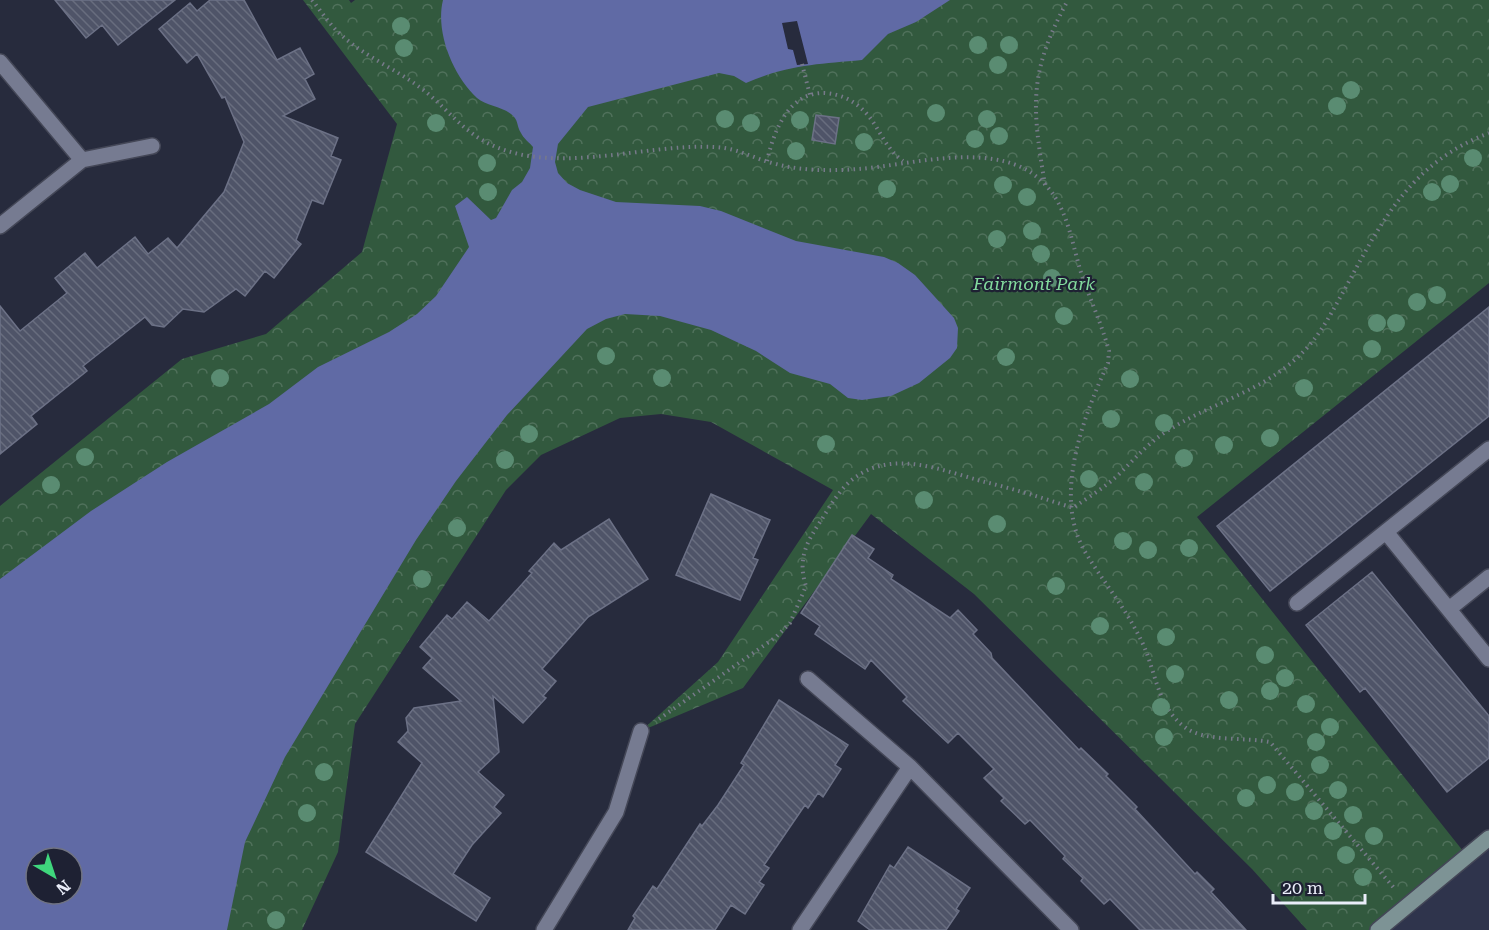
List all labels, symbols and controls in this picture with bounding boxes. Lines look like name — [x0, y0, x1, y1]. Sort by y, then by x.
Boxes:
park label: Fairmont Park — [972, 273, 1095, 294]
north arrow — [24, 846, 84, 906]
scale bar — [1273, 867, 1364, 905]
text: N — [52, 876, 74, 899]
text: 20 m — [1282, 877, 1323, 898]

